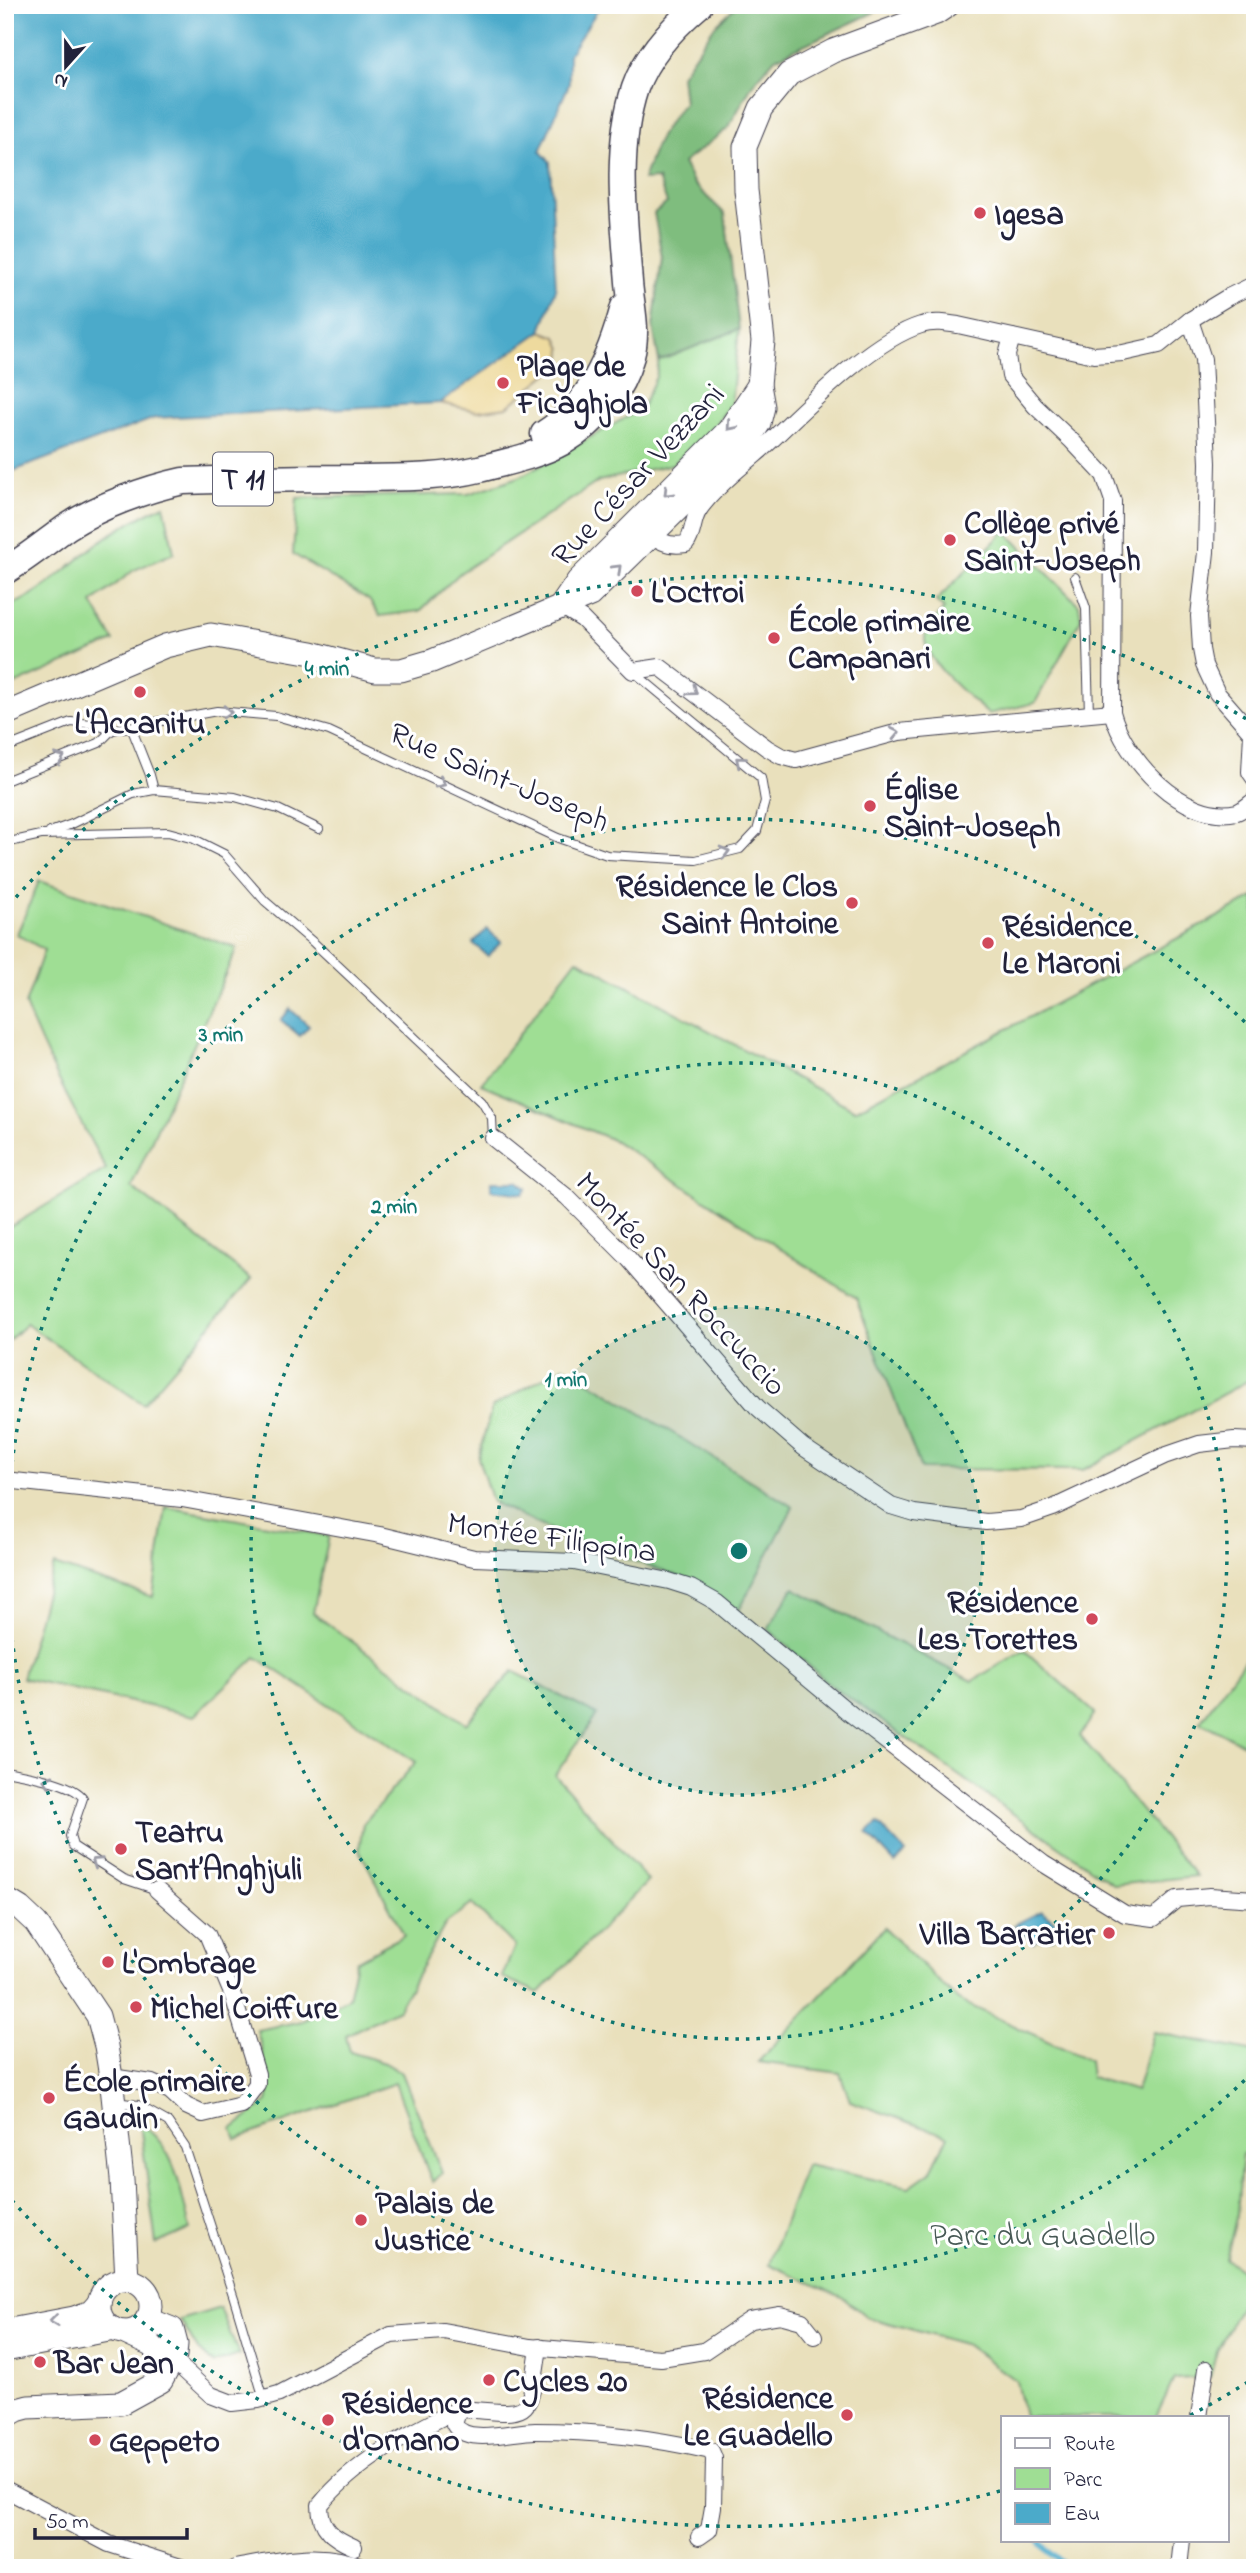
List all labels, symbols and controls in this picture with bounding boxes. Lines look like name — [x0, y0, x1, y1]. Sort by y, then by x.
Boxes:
north arrow — [32, 32, 102, 102]
text: N — [50, 65, 72, 94]
place label: Igesa — [994, 193, 1064, 241]
marker: Igesa — [972, 205, 988, 221]
place label: Plage de Ficaghjola — [515, 345, 648, 430]
street label: Rue César Vezzani — [542, 374, 737, 579]
marker: Plage de Ficaghjola — [495, 375, 511, 391]
one-way arrow — [727, 418, 739, 431]
road number: T 11 — [213, 452, 273, 506]
one-way arrow — [663, 483, 676, 496]
place label: Collège privé Saint-Joseph — [964, 502, 1141, 586]
marker: Collège privé Saint-Joseph — [942, 532, 958, 548]
one-way arrow — [609, 565, 622, 578]
place label: L'Octroi — [651, 571, 744, 618]
marker: L'Octroi — [629, 583, 645, 599]
place label: École primaire Campanari — [788, 600, 972, 684]
marker: École primaire Campanari — [766, 630, 782, 646]
text: 4 min — [305, 655, 349, 685]
one-way arrow — [685, 683, 697, 696]
marker: L'Accanitu — [132, 684, 148, 700]
place label: L'Accanitu — [74, 702, 206, 749]
one-way arrow — [222, 704, 233, 719]
street label: Rue Saint-Joseph — [381, 712, 616, 847]
one-way arrow — [889, 727, 901, 742]
one-way arrow — [54, 753, 66, 767]
one-way arrow — [735, 757, 748, 769]
place label: Église Saint-Joseph — [884, 768, 1061, 852]
one-way arrow — [434, 775, 446, 789]
marker: Église Saint-Joseph — [862, 798, 878, 814]
one-way arrow — [719, 846, 731, 860]
place label: Résidence le Clos Saint Antoine — [616, 865, 840, 949]
marker: Résidence le Clos Saint Antoine — [844, 895, 860, 911]
place label: Résidence Le Maroni — [1002, 905, 1134, 989]
marker: Résidence Le Maroni — [980, 935, 996, 951]
text: 3 min — [198, 1021, 243, 1051]
street label: Montée San Roccuccio — [562, 1162, 796, 1408]
text: 2 min — [370, 1193, 417, 1223]
text: 1 min — [545, 1366, 587, 1396]
street label: Montée Filippina — [444, 1502, 659, 1577]
centre of rings — [727, 1539, 751, 1563]
place label: Résidence Les Torettes — [917, 1581, 1080, 1665]
marker: Résidence Les Torettes — [1084, 1611, 1100, 1627]
one-way arrow — [42, 1775, 54, 1789]
place label: Teatru Sant’Anghjuli — [135, 1811, 302, 1896]
marker: Teatru Sant’Anghjuli — [113, 1841, 129, 1857]
one-way arrow — [91, 1857, 104, 1870]
place label: Villa Barratier — [919, 1913, 1096, 1960]
marker: Villa Barratier — [1101, 1925, 1117, 1941]
place label: L'Ombrage — [122, 1942, 258, 1990]
marker: L'Ombrage — [100, 1954, 116, 1970]
place label: Michel Coiffure — [150, 1987, 339, 2034]
marker: Michel Coiffure — [128, 1999, 144, 2015]
place label: École primaire Gaudin — [63, 2060, 247, 2144]
marker: École primaire Gaudin — [41, 2090, 57, 2106]
place label: Palais de Justice — [375, 2182, 496, 2266]
marker: Palais de Justice — [353, 2212, 369, 2228]
park label: Parc du Guadello — [930, 2214, 1156, 2261]
one-way arrow — [48, 2313, 60, 2328]
place label: Bar Jean — [52, 2342, 174, 2389]
marker: Bar Jean — [32, 2354, 48, 2370]
place label: Cycles 20 — [503, 2360, 627, 2408]
marker: Cycles 20 — [481, 2372, 497, 2388]
place label: Résidence Le Guadello — [684, 2377, 835, 2461]
place label: Résidence d'Ornano — [342, 2382, 474, 2466]
marker: Résidence Le Guadello — [839, 2407, 855, 2423]
marker: Résidence d'Ornano — [320, 2412, 336, 2428]
legend — [1001, 2416, 1228, 2542]
place label: Geppeto — [109, 2420, 220, 2467]
text: Route — [1064, 2430, 1116, 2460]
marker: Geppeto — [87, 2432, 103, 2448]
text: Parc — [1064, 2466, 1103, 2496]
scale bar — [35, 2496, 187, 2540]
text: Eau — [1064, 2500, 1100, 2530]
text: 50 m — [46, 2508, 89, 2538]

